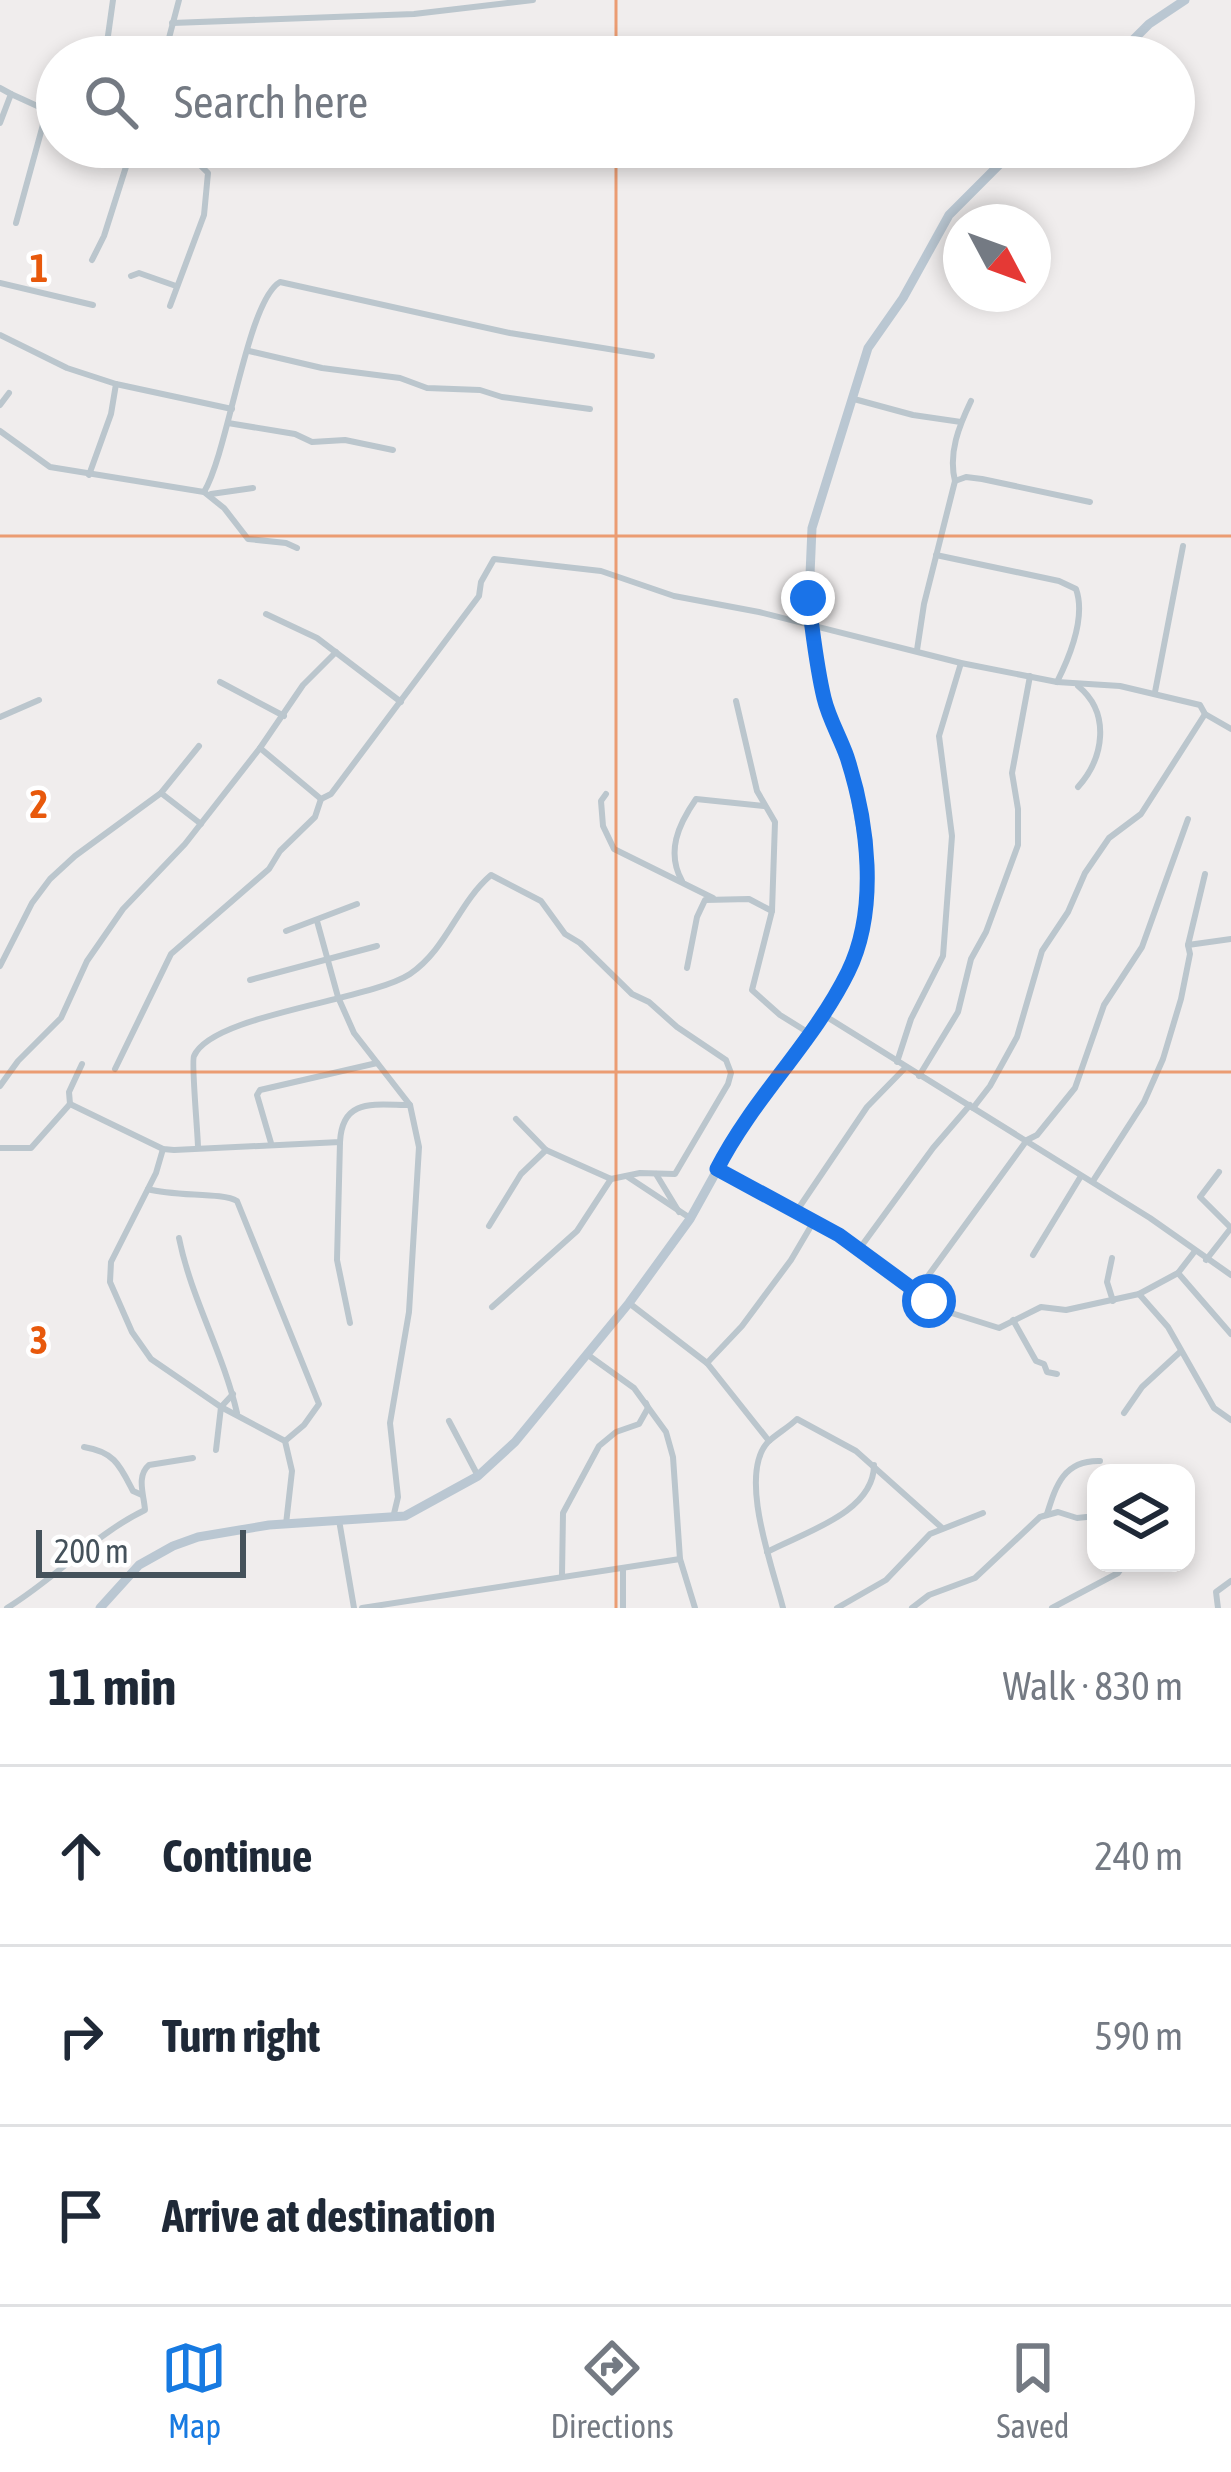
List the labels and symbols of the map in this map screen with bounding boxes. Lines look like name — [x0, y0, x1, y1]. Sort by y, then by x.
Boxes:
north arrow — [943, 204, 1051, 312]
text: 1 — [30, 246, 48, 290]
route end — [781, 571, 835, 625]
text: 2 — [30, 782, 48, 826]
route start — [902, 1274, 956, 1328]
text: 3 — [30, 1318, 48, 1362]
scale bar — [36, 1524, 246, 1577]

